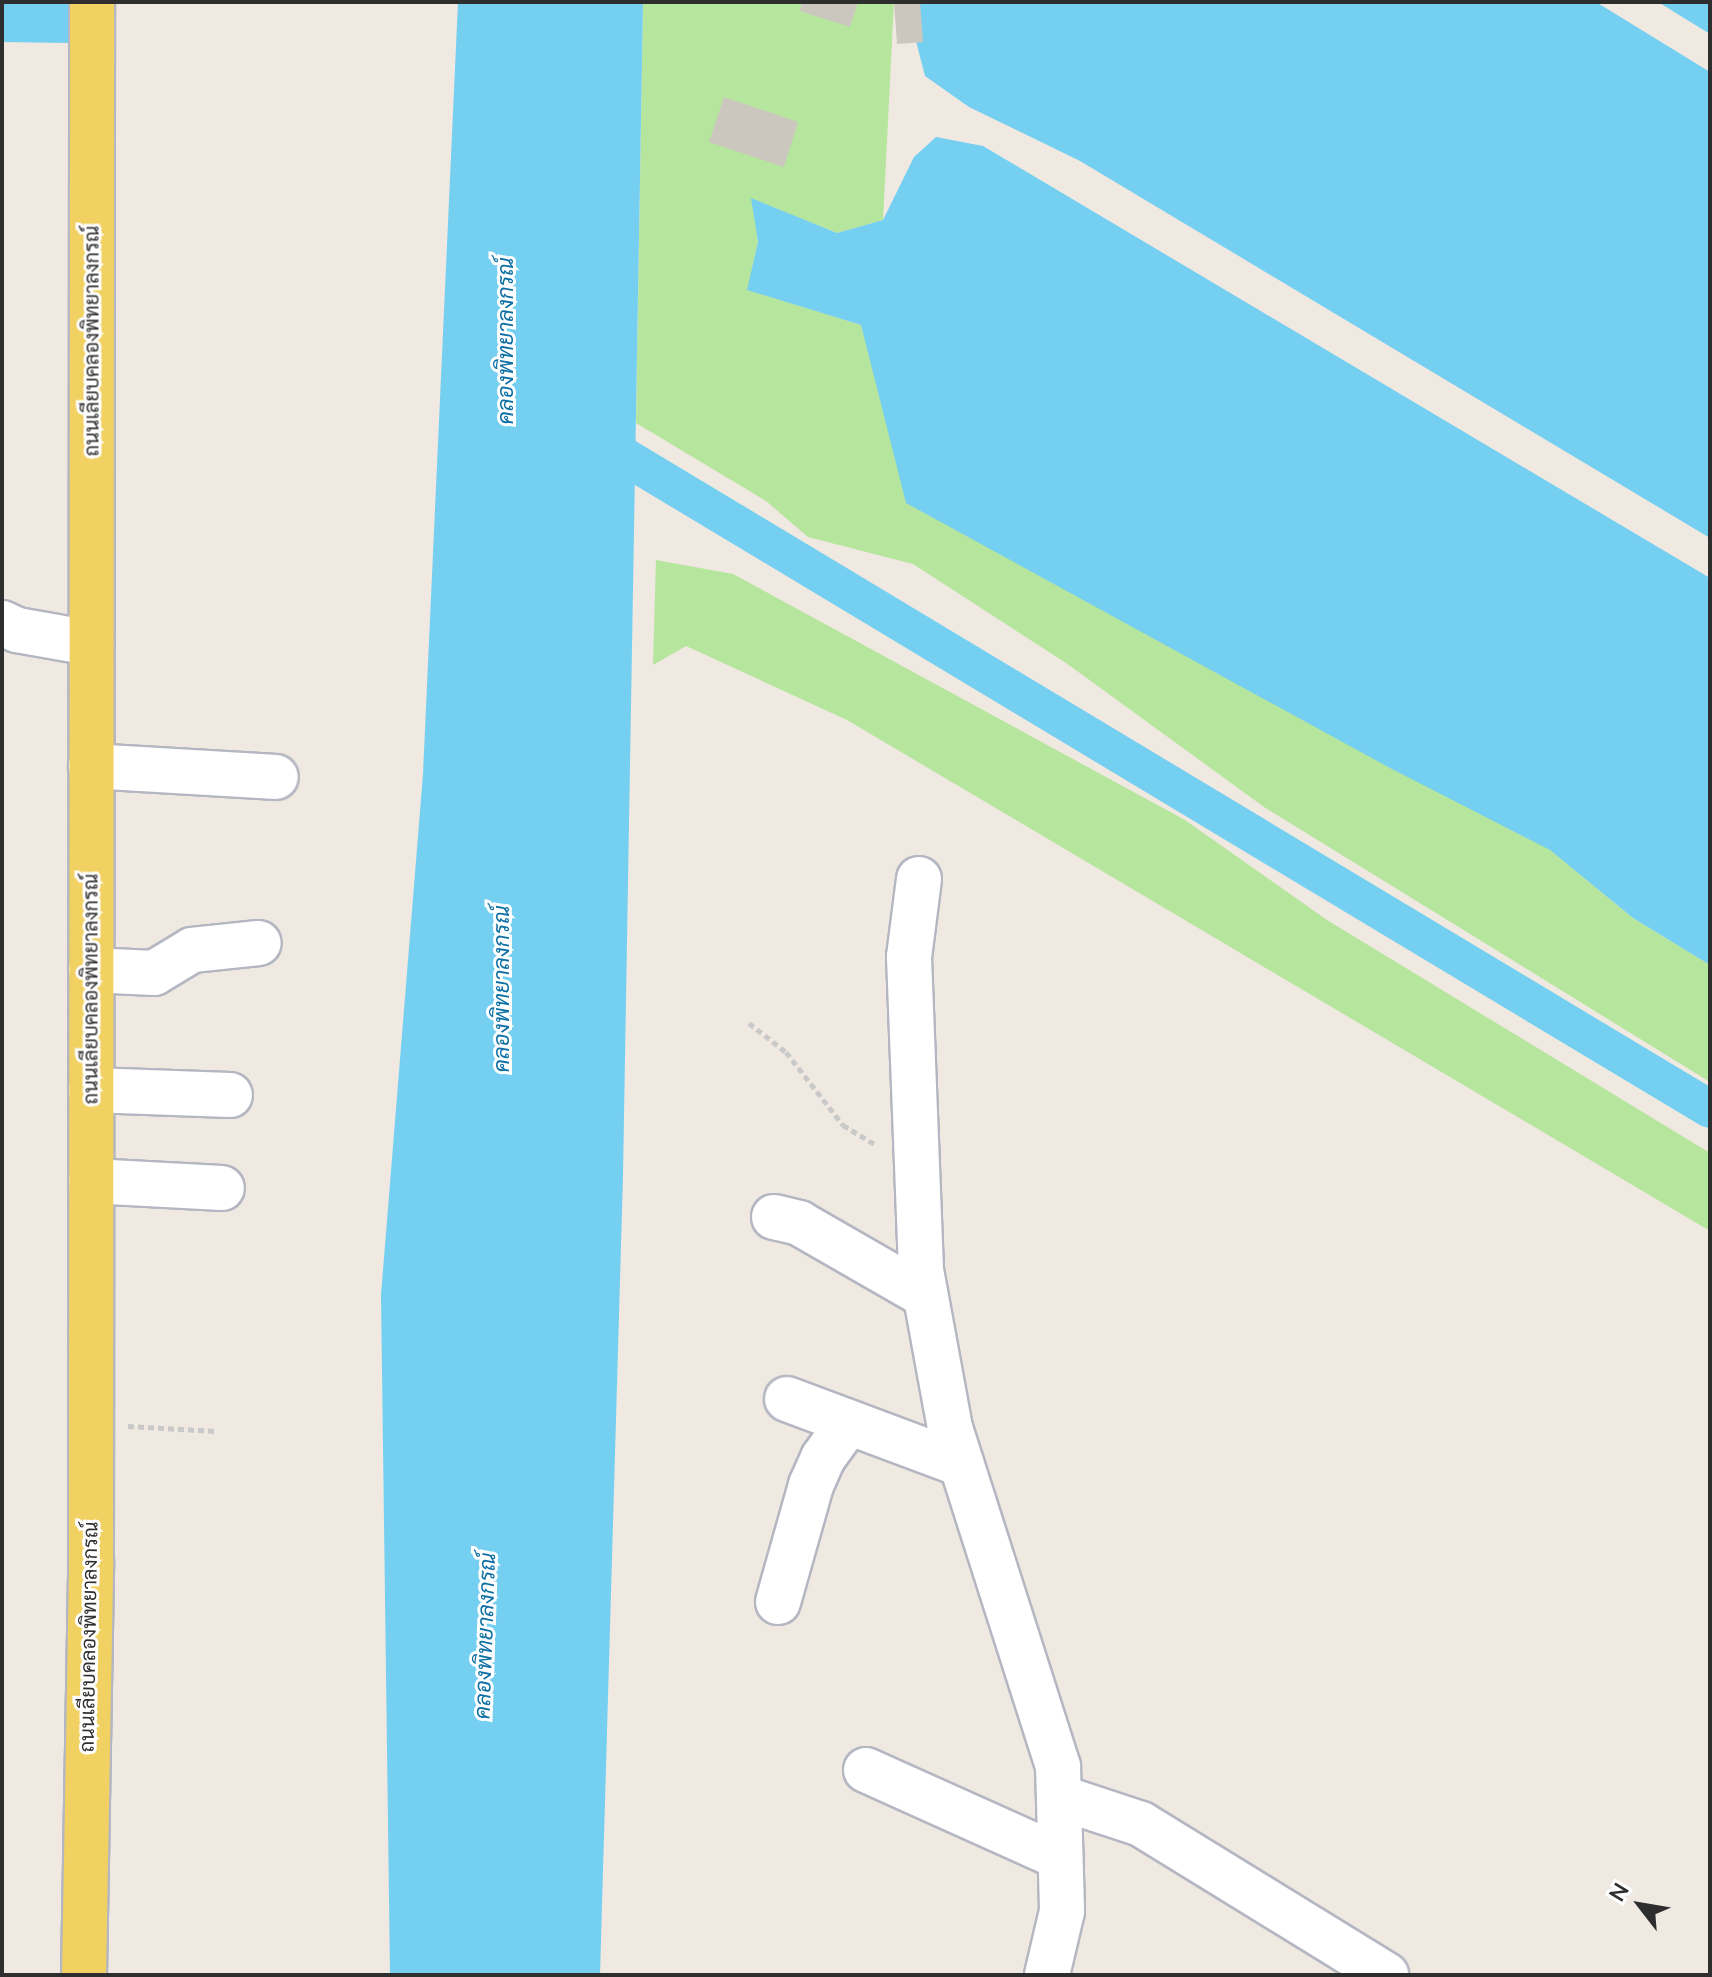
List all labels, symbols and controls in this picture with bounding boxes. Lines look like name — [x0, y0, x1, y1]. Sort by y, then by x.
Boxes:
street label: ถนนเลียบคลองพิทยาลงกรณ์ — [80, 226, 104, 456]
water label: คลองพิทยาลงกรณ์ — [494, 258, 520, 424]
street label: ถนนเลียบคลองพิทยาลงกรณ์ — [79, 874, 103, 1104]
water label: คลองพิทยาลงกรณ์ — [490, 906, 516, 1072]
street label: ถนนเลียบคลองพิทยาลงกรณ์ — [75, 1521, 103, 1753]
water label: คลองพิทยาลงกรณ์ — [470, 1552, 502, 1720]
north arrow — [1600, 1865, 1680, 1945]
text: N — [1602, 1878, 1637, 1907]

